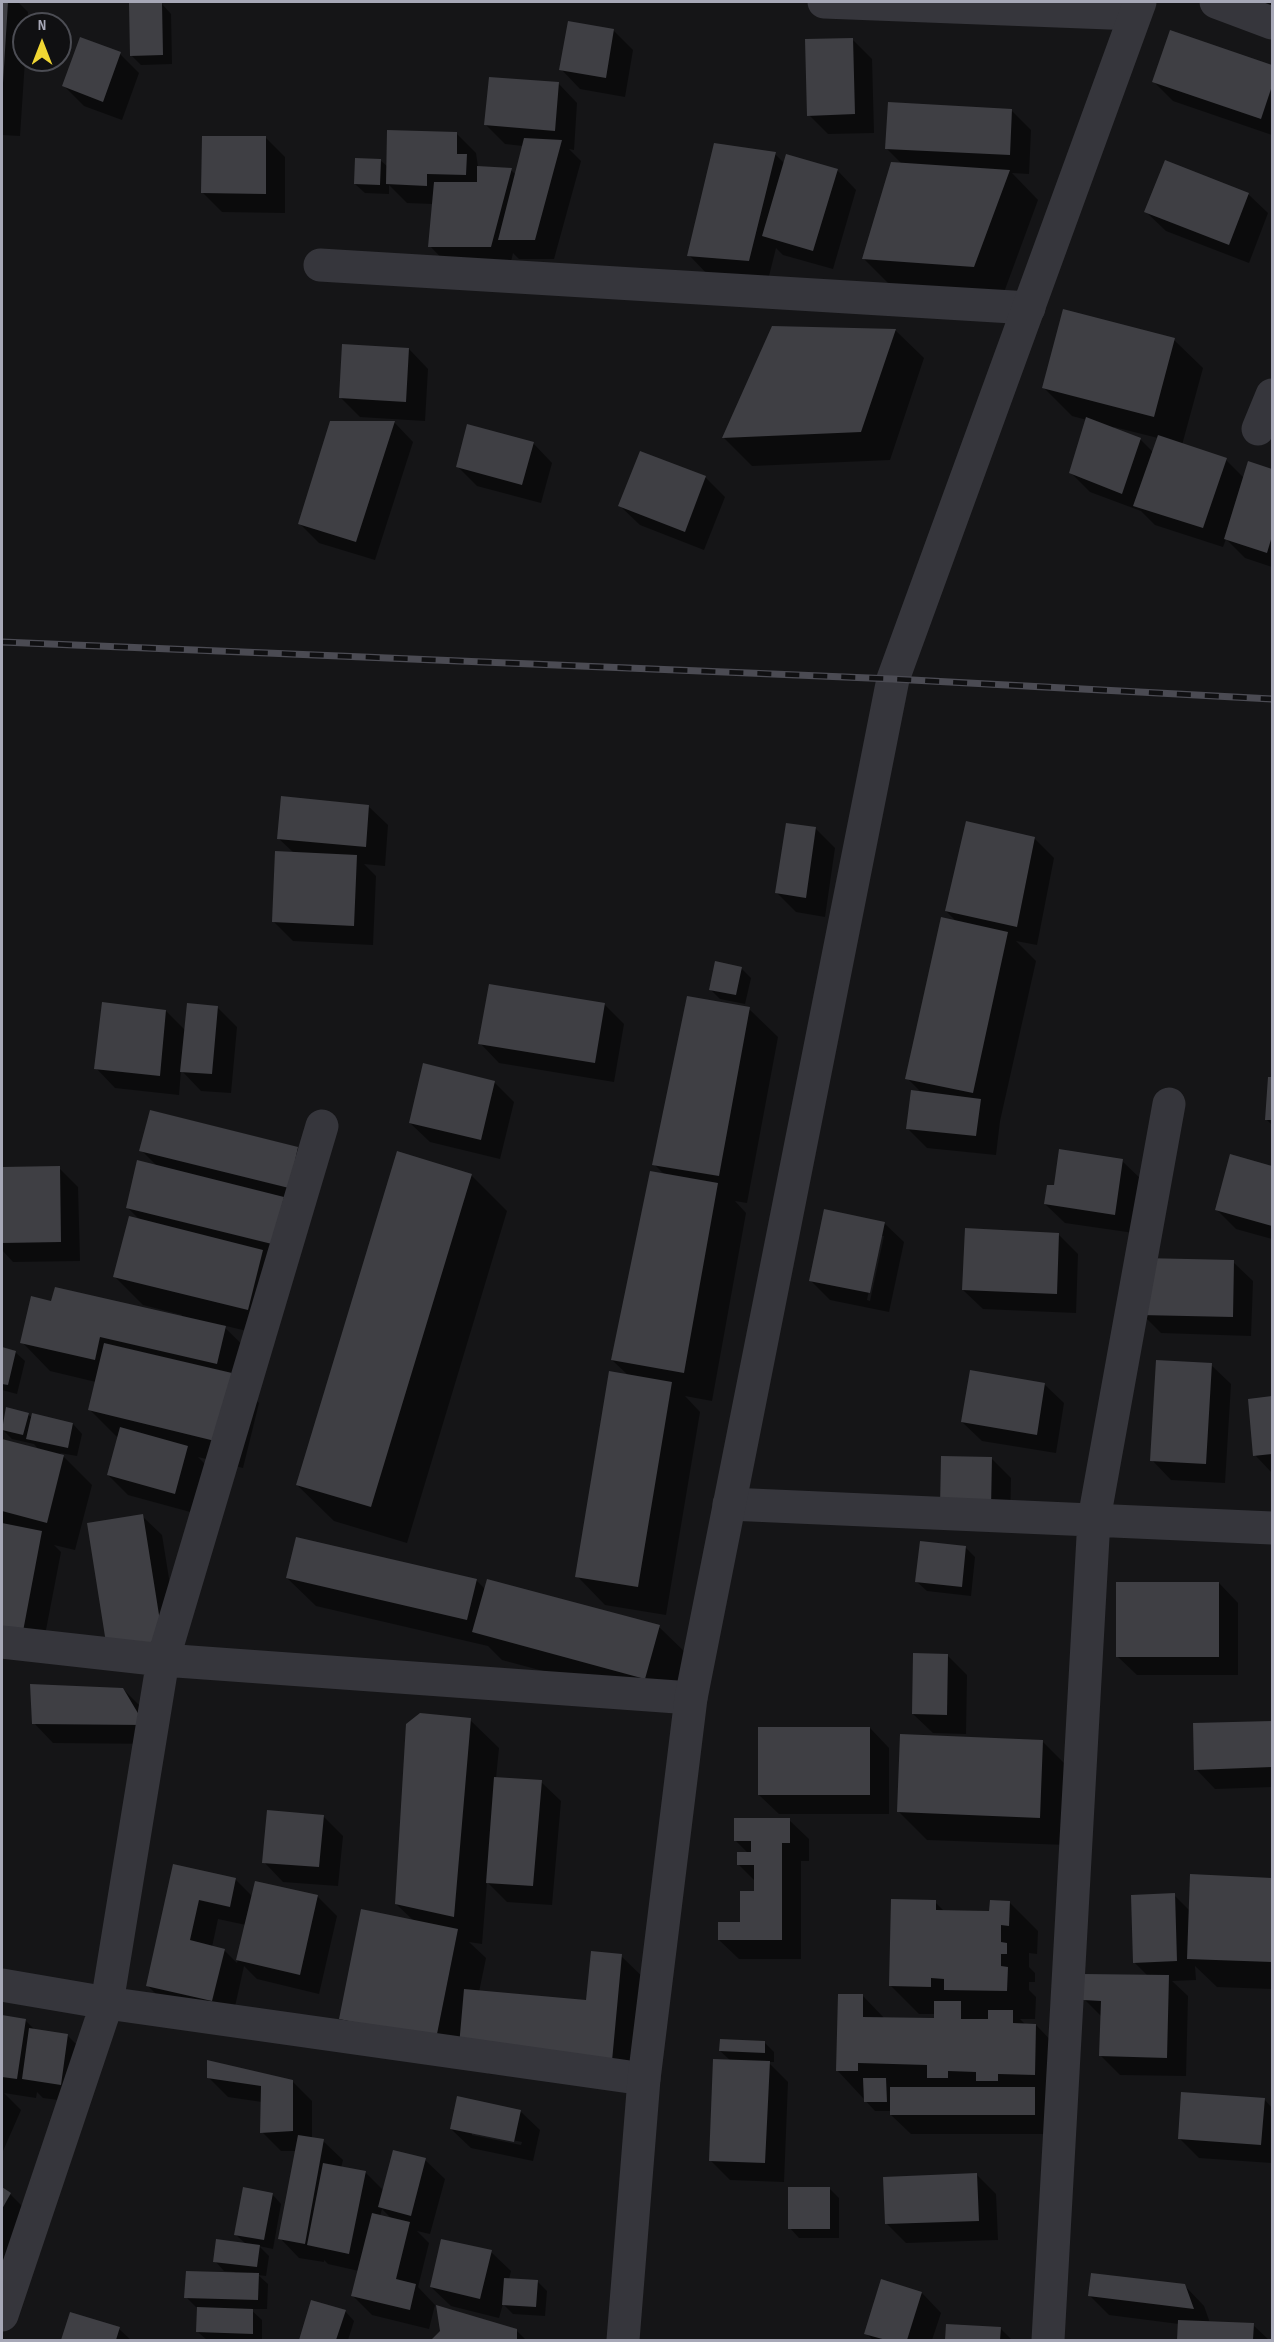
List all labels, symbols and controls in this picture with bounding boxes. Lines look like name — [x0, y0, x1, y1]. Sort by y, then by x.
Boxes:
north arrow — [12, 12, 72, 72]
text: N — [38, 16, 46, 35]

